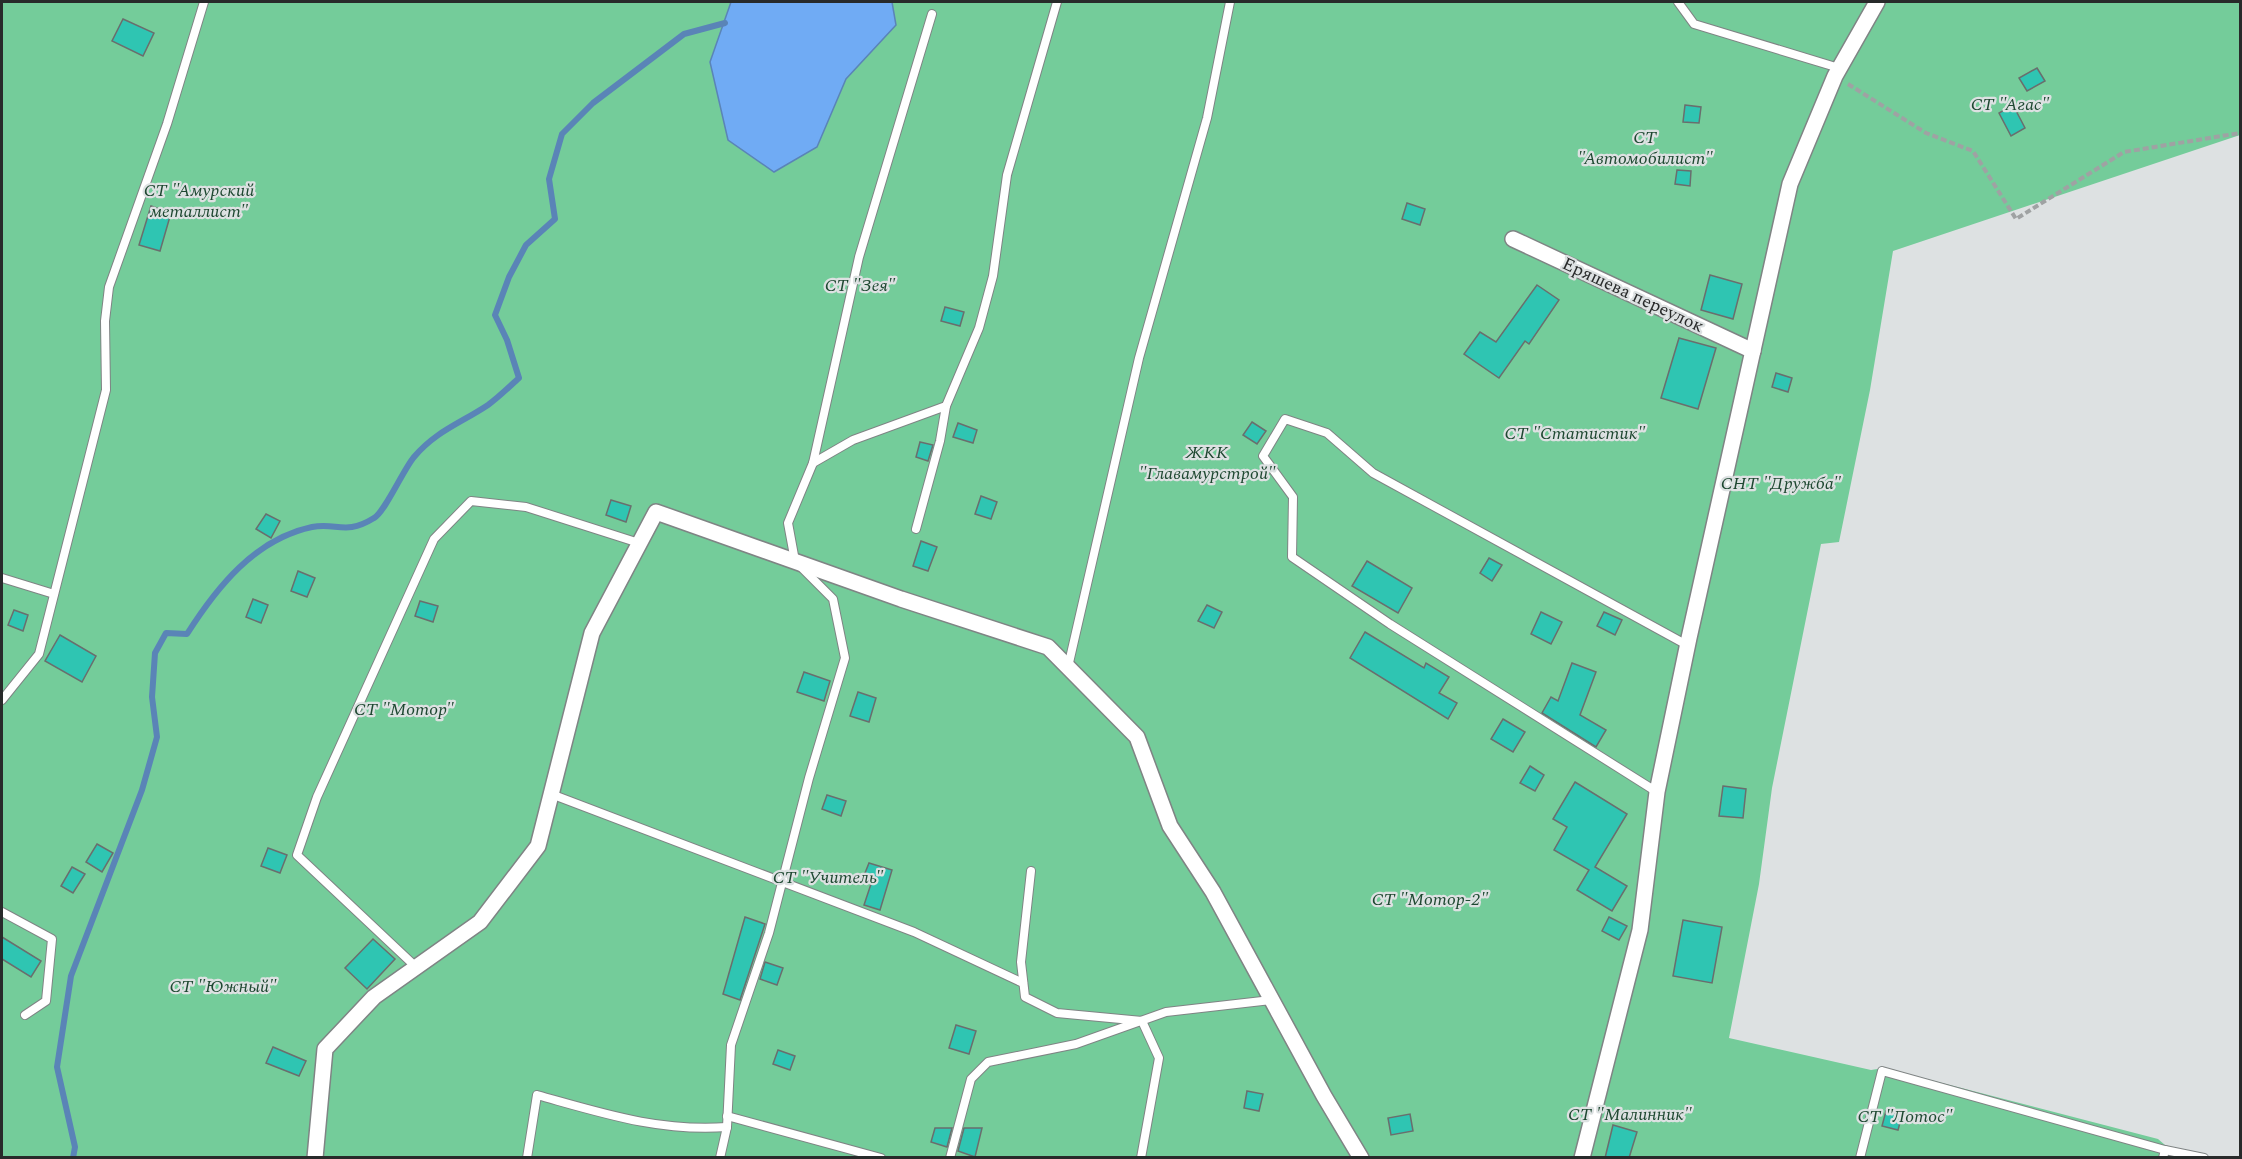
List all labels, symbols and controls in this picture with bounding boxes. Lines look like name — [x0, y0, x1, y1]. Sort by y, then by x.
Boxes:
park label: СТ "Агас" — [1971, 91, 2050, 118]
park label: СТ "Автомобилист" — [1577, 124, 1714, 172]
park label: СТ "Амурский металлист" — [144, 177, 255, 225]
street label: Еряшева переулок — [1558, 250, 1708, 340]
park label: СТ "Зея" — [825, 272, 896, 299]
park label: СТ "Статистик" — [1505, 420, 1646, 447]
park label: ЖКК "Главамурстрой" — [1138, 439, 1277, 487]
park label: СНТ "Дружба" — [1721, 470, 1842, 497]
park label: СТ "Мотор" — [354, 696, 455, 723]
park label: СТ "Учитель" — [773, 864, 884, 891]
park label: СТ "Мотор-2" — [1372, 886, 1489, 913]
park label: СТ "Южный" — [169, 973, 277, 1000]
park label: СТ "Малинник" — [1568, 1101, 1693, 1128]
park label: СТ "Лотос" — [1857, 1103, 1953, 1130]

